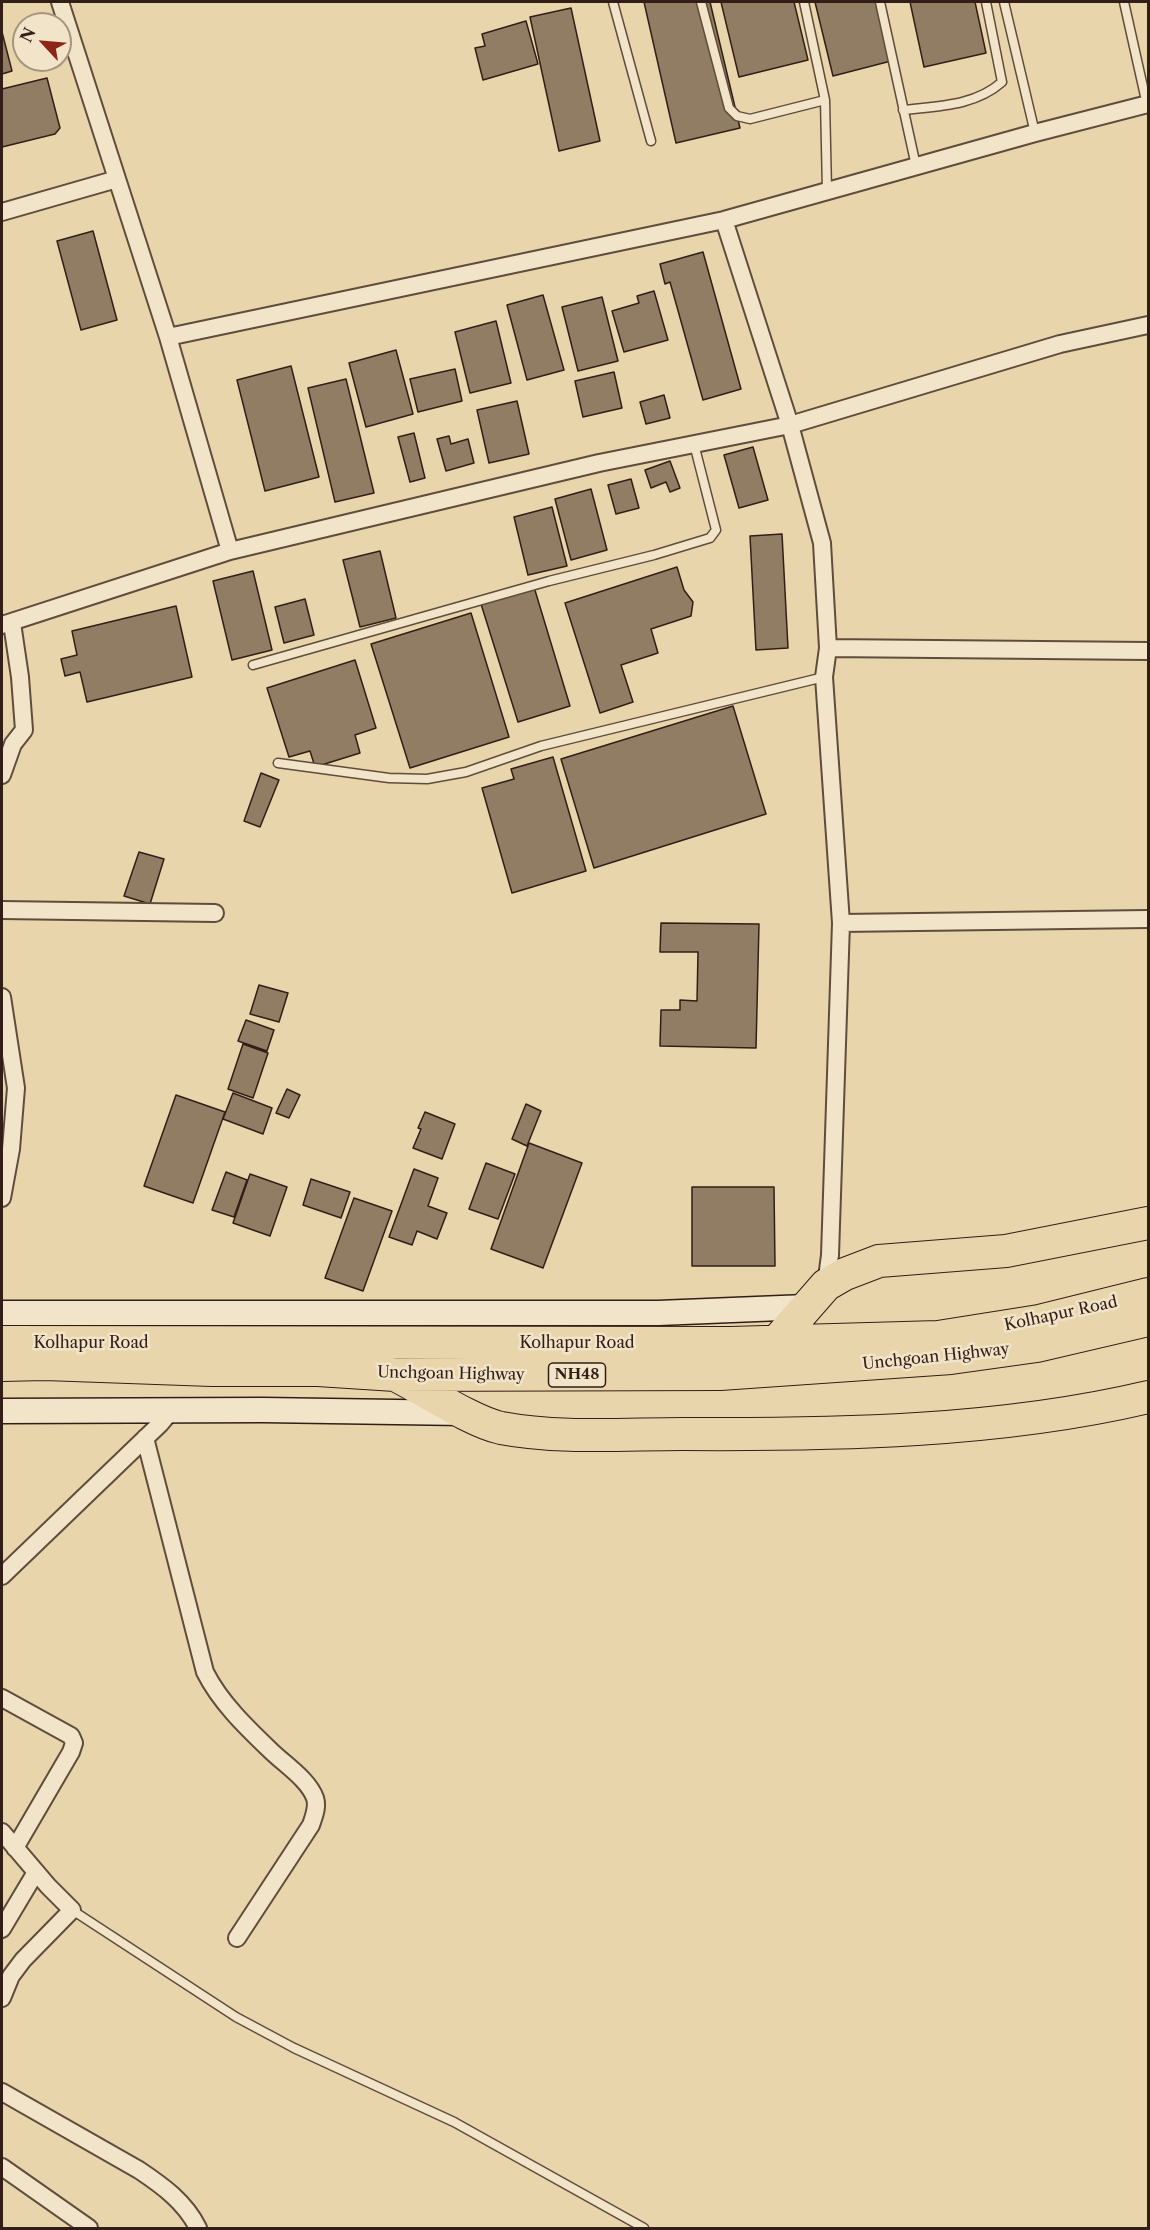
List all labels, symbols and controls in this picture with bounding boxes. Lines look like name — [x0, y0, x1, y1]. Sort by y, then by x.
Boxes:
north arrow — [12, 12, 72, 72]
text: N — [16, 24, 40, 46]
street label: Kolhapur Road — [1003, 1293, 1119, 1335]
street label: Kolhapur Road — [33, 1333, 149, 1353]
street label: Kolhapur Road — [519, 1333, 635, 1353]
street label: Unchgoan Highway — [862, 1340, 1010, 1374]
street label: Unchgoan Highway — [377, 1363, 525, 1385]
road number: NH48 — [548, 1363, 606, 1387]

